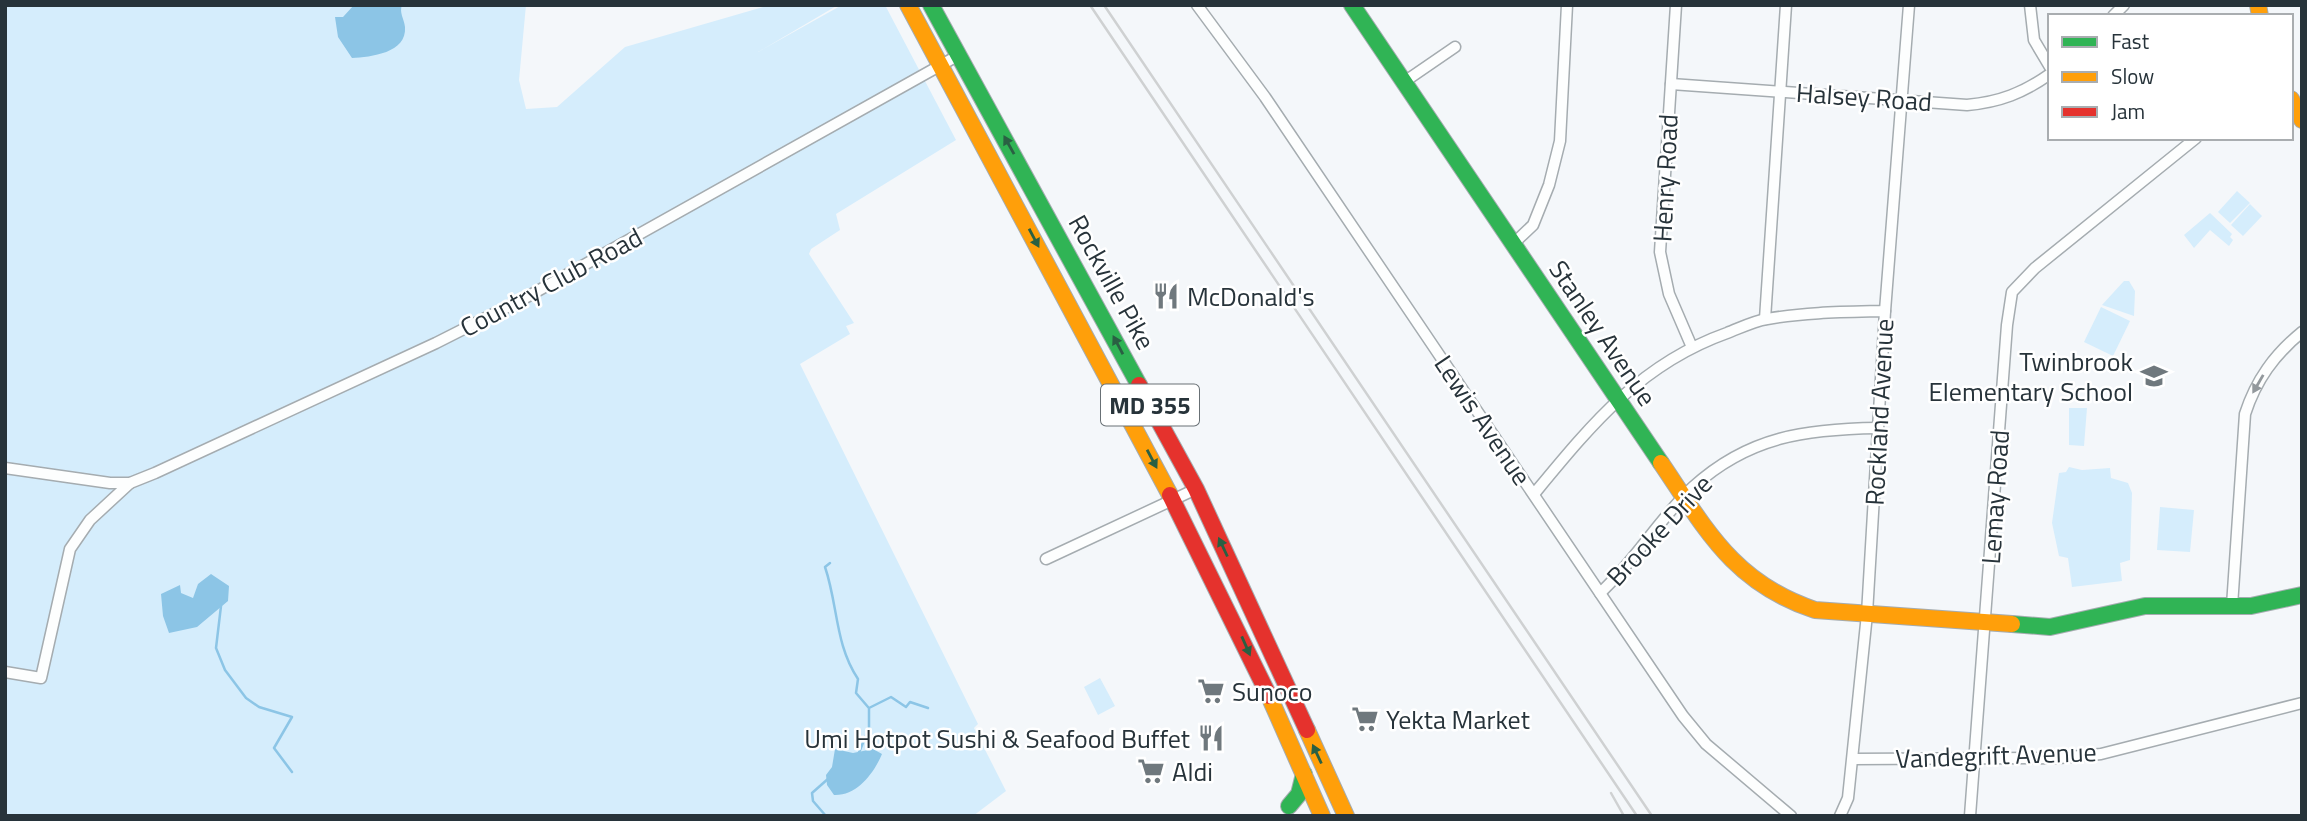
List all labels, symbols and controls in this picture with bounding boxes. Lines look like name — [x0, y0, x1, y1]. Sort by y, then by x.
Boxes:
legend — [2048, 14, 2293, 140]
text: Fast — [2111, 25, 2150, 57]
text: Slow — [2111, 60, 2154, 92]
street label: Halsey Road — [1795, 73, 1933, 121]
text: Jam — [2111, 95, 2145, 127]
street label: Henry Road — [1642, 113, 1688, 243]
one-way arrow — [1003, 136, 1015, 155]
street label: Rockville Pike — [1059, 208, 1165, 356]
street label: Country Club Road — [453, 218, 649, 346]
one-way arrow — [1027, 228, 1039, 248]
street label: Stanley Avenue — [1540, 252, 1666, 414]
place label: McDonald's — [1187, 277, 1315, 316]
restaurant icon: McDonald's — [1151, 281, 1181, 311]
street label: Rockland Avenue — [1855, 318, 1903, 506]
one-way arrow — [1112, 335, 1124, 355]
place label: Twinbrook Elementary School — [1928, 342, 2133, 411]
street label: Lewis Avenue — [1425, 347, 1541, 493]
school or university icon: Twinbrook Elementary School — [2139, 361, 2169, 391]
one-way arrow — [2252, 374, 2264, 393]
road number: MD 355 — [1101, 384, 1199, 426]
street label: Lemay Road — [1971, 428, 2019, 566]
one-way arrow — [1146, 449, 1158, 469]
street label: Brooke Drive — [1597, 465, 1721, 595]
one-way arrow — [1217, 537, 1228, 557]
one-way arrow — [1240, 636, 1252, 656]
place label: Sunoco — [1232, 672, 1313, 711]
supermarket icon: Sunoco — [1196, 676, 1226, 706]
place label: Yekta Market — [1386, 700, 1530, 739]
supermarket icon: Yekta Market — [1350, 704, 1380, 734]
place label: Umi Hotpot Sushi & Seafood Buffet — [804, 719, 1190, 758]
restaurant icon: Umi Hotpot Sushi & Seafood Buffet — [1196, 723, 1226, 753]
street label: Vandegrift Avenue — [1895, 732, 2097, 778]
one-way arrow — [1312, 744, 1323, 764]
place label: Aldi — [1172, 752, 1213, 791]
supermarket icon: Aldi — [1136, 756, 1166, 786]

